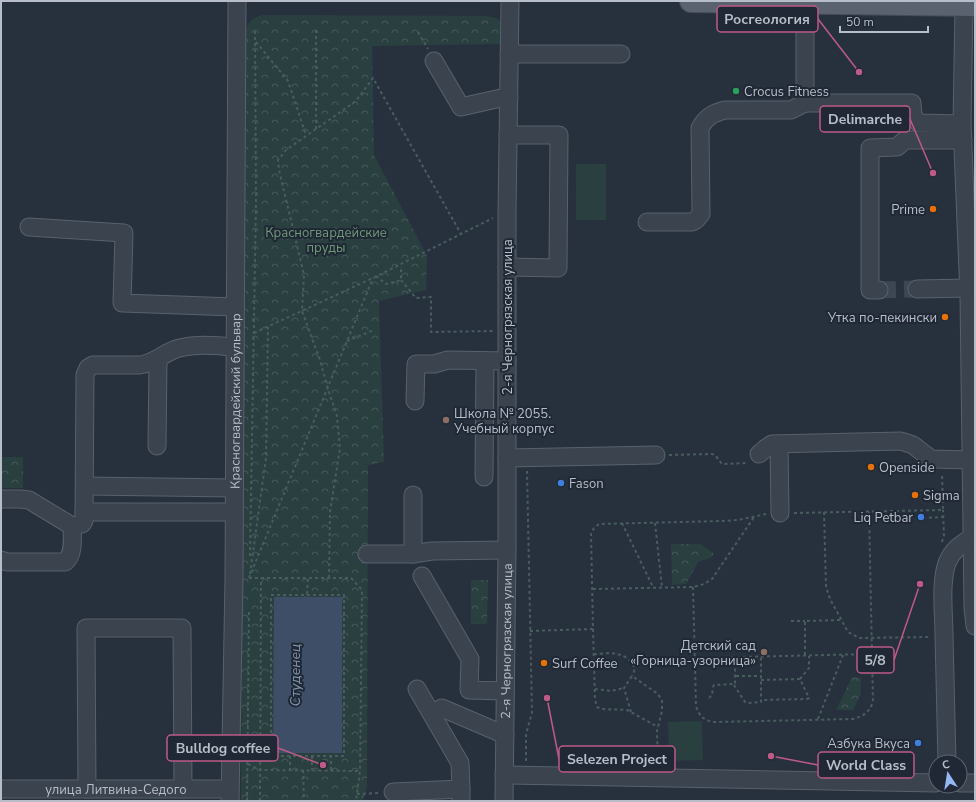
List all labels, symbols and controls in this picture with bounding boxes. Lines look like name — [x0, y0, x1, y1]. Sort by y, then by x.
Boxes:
callout: Росгеология — [717, 6, 818, 32]
scale bar — [840, 8, 928, 34]
text: Росгеология — [724, 10, 810, 29]
text: 50 m — [846, 14, 874, 30]
place label: Crocus Fitness — [744, 83, 829, 101]
marker: Crocus Fitness — [731, 86, 741, 96]
callout: Delimarche — [820, 106, 910, 132]
text: Delimarche — [828, 110, 902, 129]
place label: Prime — [891, 201, 925, 219]
marker: Prime — [928, 204, 938, 214]
park label: Красногвардейские пруды — [265, 224, 387, 257]
street label: 2-я Черногрязская улица — [499, 239, 517, 395]
place label: Утка по-пекински — [827, 309, 937, 327]
marker: Утка по-пекински — [940, 312, 950, 322]
street label: Красногвардейский бульвар — [226, 313, 245, 489]
place label: Школа № 2055. Учебный корпус — [453, 405, 554, 438]
marker: Школа № 2055. Учебный корпус — [441, 415, 451, 425]
place label: Openside — [879, 459, 935, 477]
marker: Openside — [866, 462, 876, 472]
place label: Fason — [569, 475, 604, 493]
marker: Fason — [556, 478, 566, 488]
place label: Sigma — [923, 487, 960, 505]
marker: Sigma — [910, 490, 920, 500]
place label: Liq Petbar — [853, 509, 913, 527]
marker: Liq Petbar — [916, 512, 926, 522]
street label: 2-я Черногрязская улица — [497, 563, 517, 719]
place label: Детский сад «Горница-узорница» — [630, 637, 756, 670]
water label: Студенец — [286, 644, 305, 706]
marker: Детский сад «Горница-узорница» — [759, 647, 769, 657]
callout: 5/8 — [857, 647, 894, 673]
text: 5/8 — [864, 651, 886, 670]
place label: Surf Coffee — [552, 655, 618, 673]
marker: Surf Coffee — [539, 658, 549, 668]
callout: Bulldog coffee — [167, 735, 278, 761]
place label: Азбука Вкуса — [827, 735, 910, 753]
marker: Азбука Вкуса — [913, 738, 923, 748]
text: Bulldog coffee — [176, 739, 271, 758]
callout: Selezen Project — [559, 746, 675, 772]
text: Selezen Project — [567, 750, 668, 769]
callout: World Class — [818, 752, 914, 778]
north arrow — [928, 754, 968, 794]
text: World Class — [826, 756, 906, 775]
text: С — [941, 756, 952, 773]
street label: улица Литвина-Седого — [45, 781, 187, 799]

